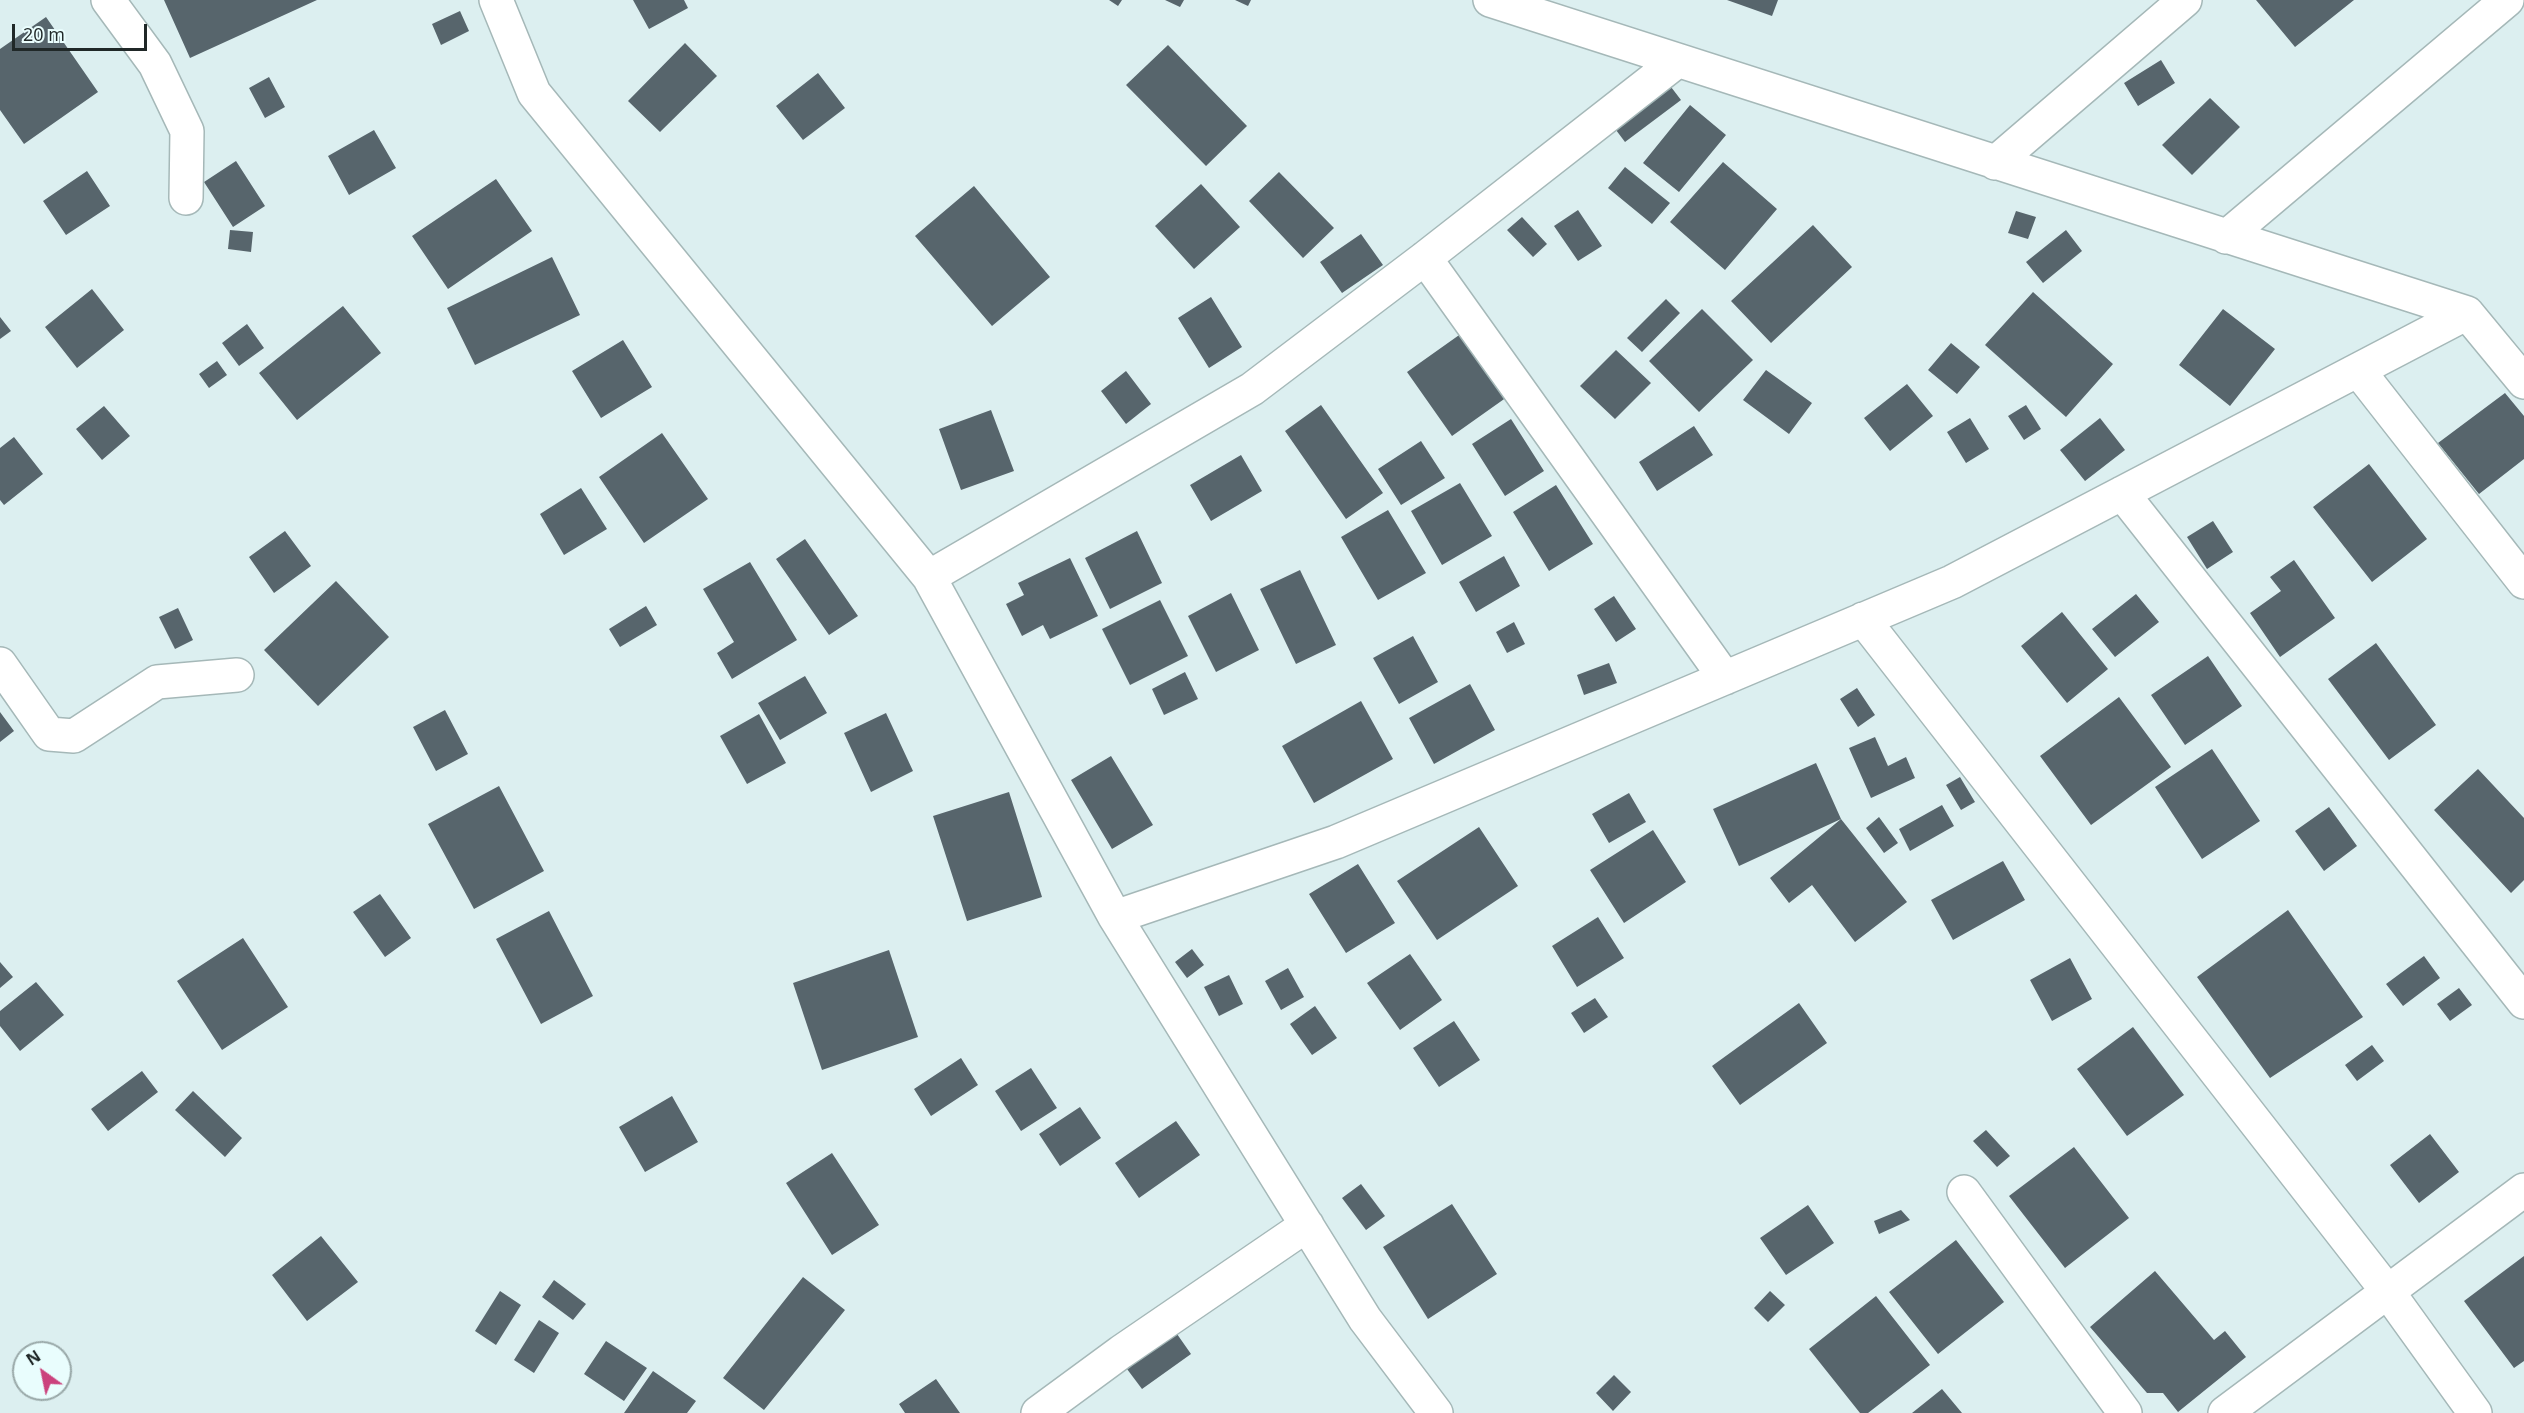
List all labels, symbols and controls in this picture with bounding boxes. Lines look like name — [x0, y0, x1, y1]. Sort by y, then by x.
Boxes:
scale bar — [15, 12, 150, 50]
text: 20 m — [23, 22, 65, 46]
north arrow — [12, 1341, 72, 1401]
text: N — [22, 1345, 45, 1370]

